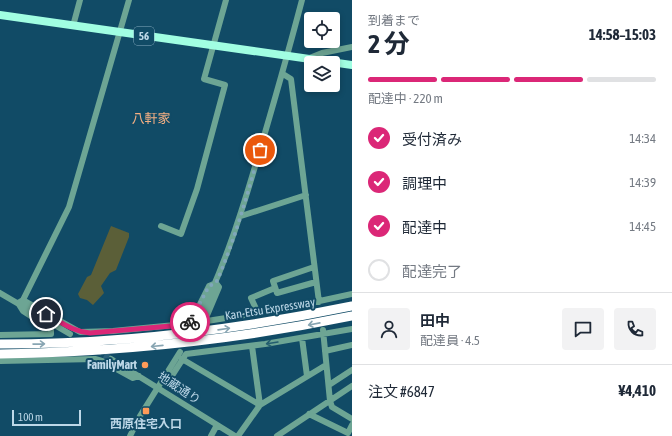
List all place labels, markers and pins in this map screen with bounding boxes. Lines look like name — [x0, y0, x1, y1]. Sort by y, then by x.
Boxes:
pin — [243, 133, 277, 167]
pin — [29, 297, 63, 331]
place label: FamilyMart — [87, 358, 138, 372]
marker: FamilyMart — [140, 360, 150, 370]
marker: 西原住宅入口 — [141, 406, 151, 416]
place label: 西原住宅入口 — [110, 417, 182, 431]

